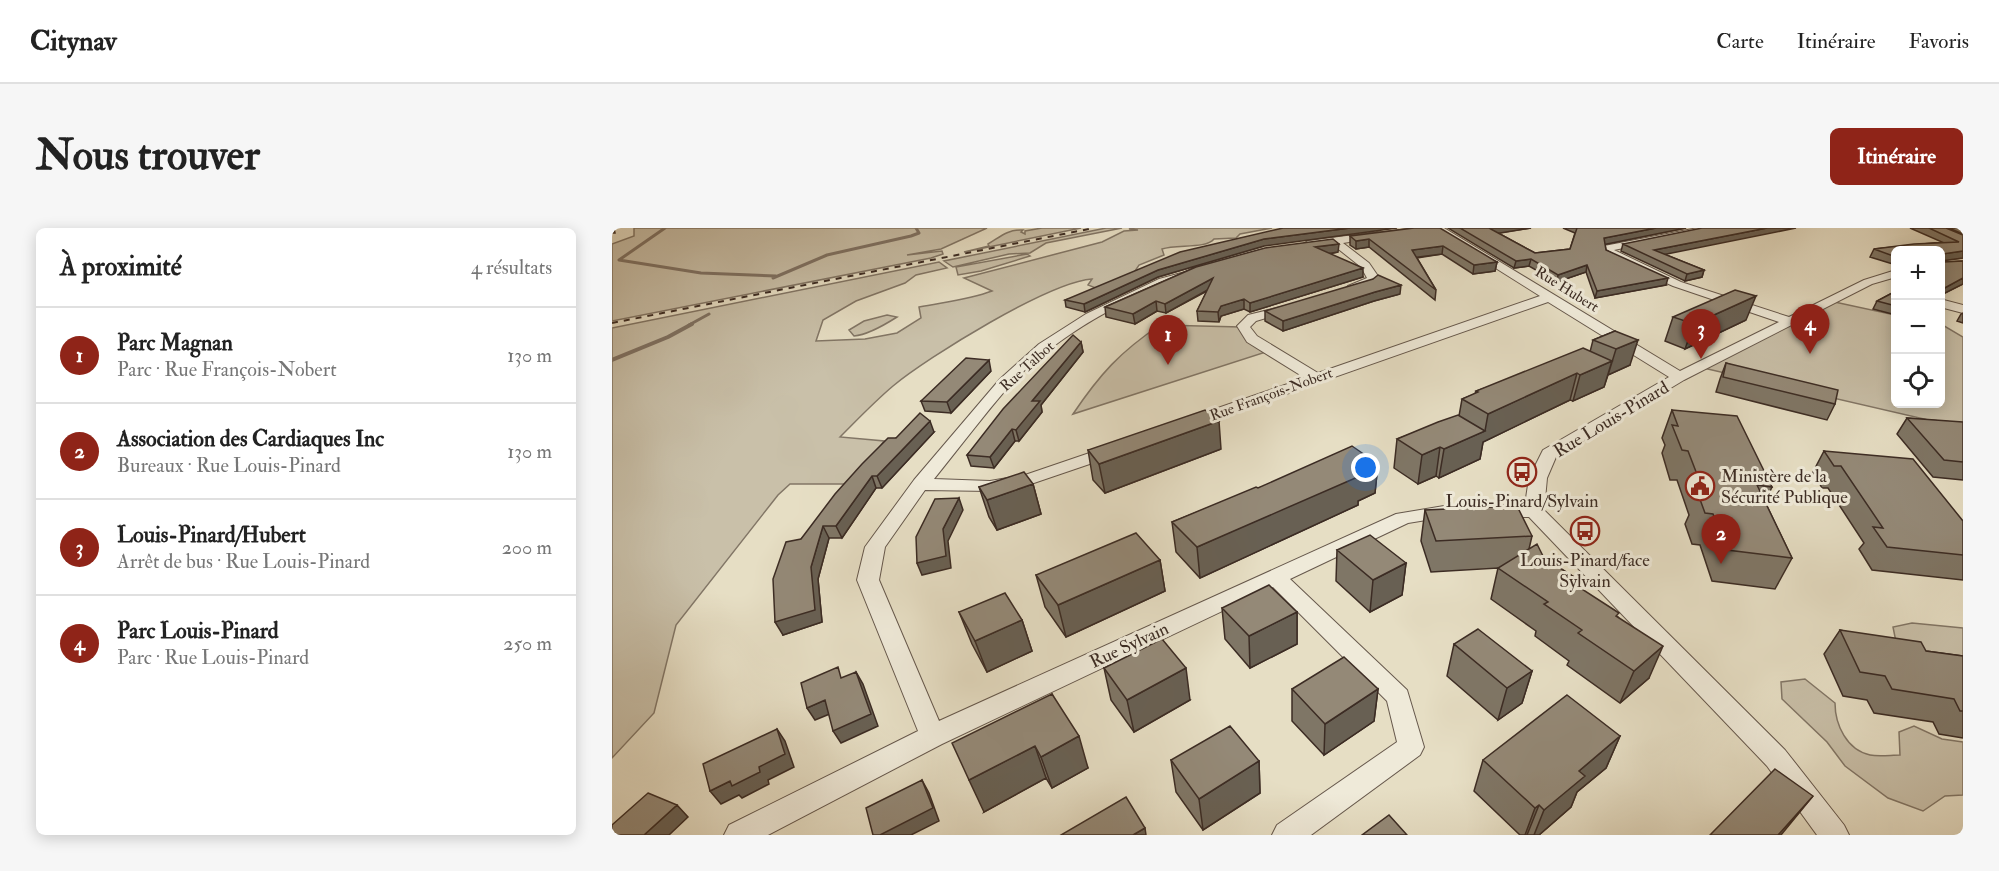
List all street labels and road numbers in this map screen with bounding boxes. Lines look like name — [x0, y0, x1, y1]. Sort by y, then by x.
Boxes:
street label: Rue Hubert — [1531, 262, 1602, 317]
street label: Rue Talbot — [996, 337, 1059, 396]
street label: Rue François-Nobert — [1207, 363, 1335, 426]
street label: Rue Louis-Pinard — [1549, 376, 1673, 463]
street label: Rue Sylvain — [1086, 617, 1172, 674]

